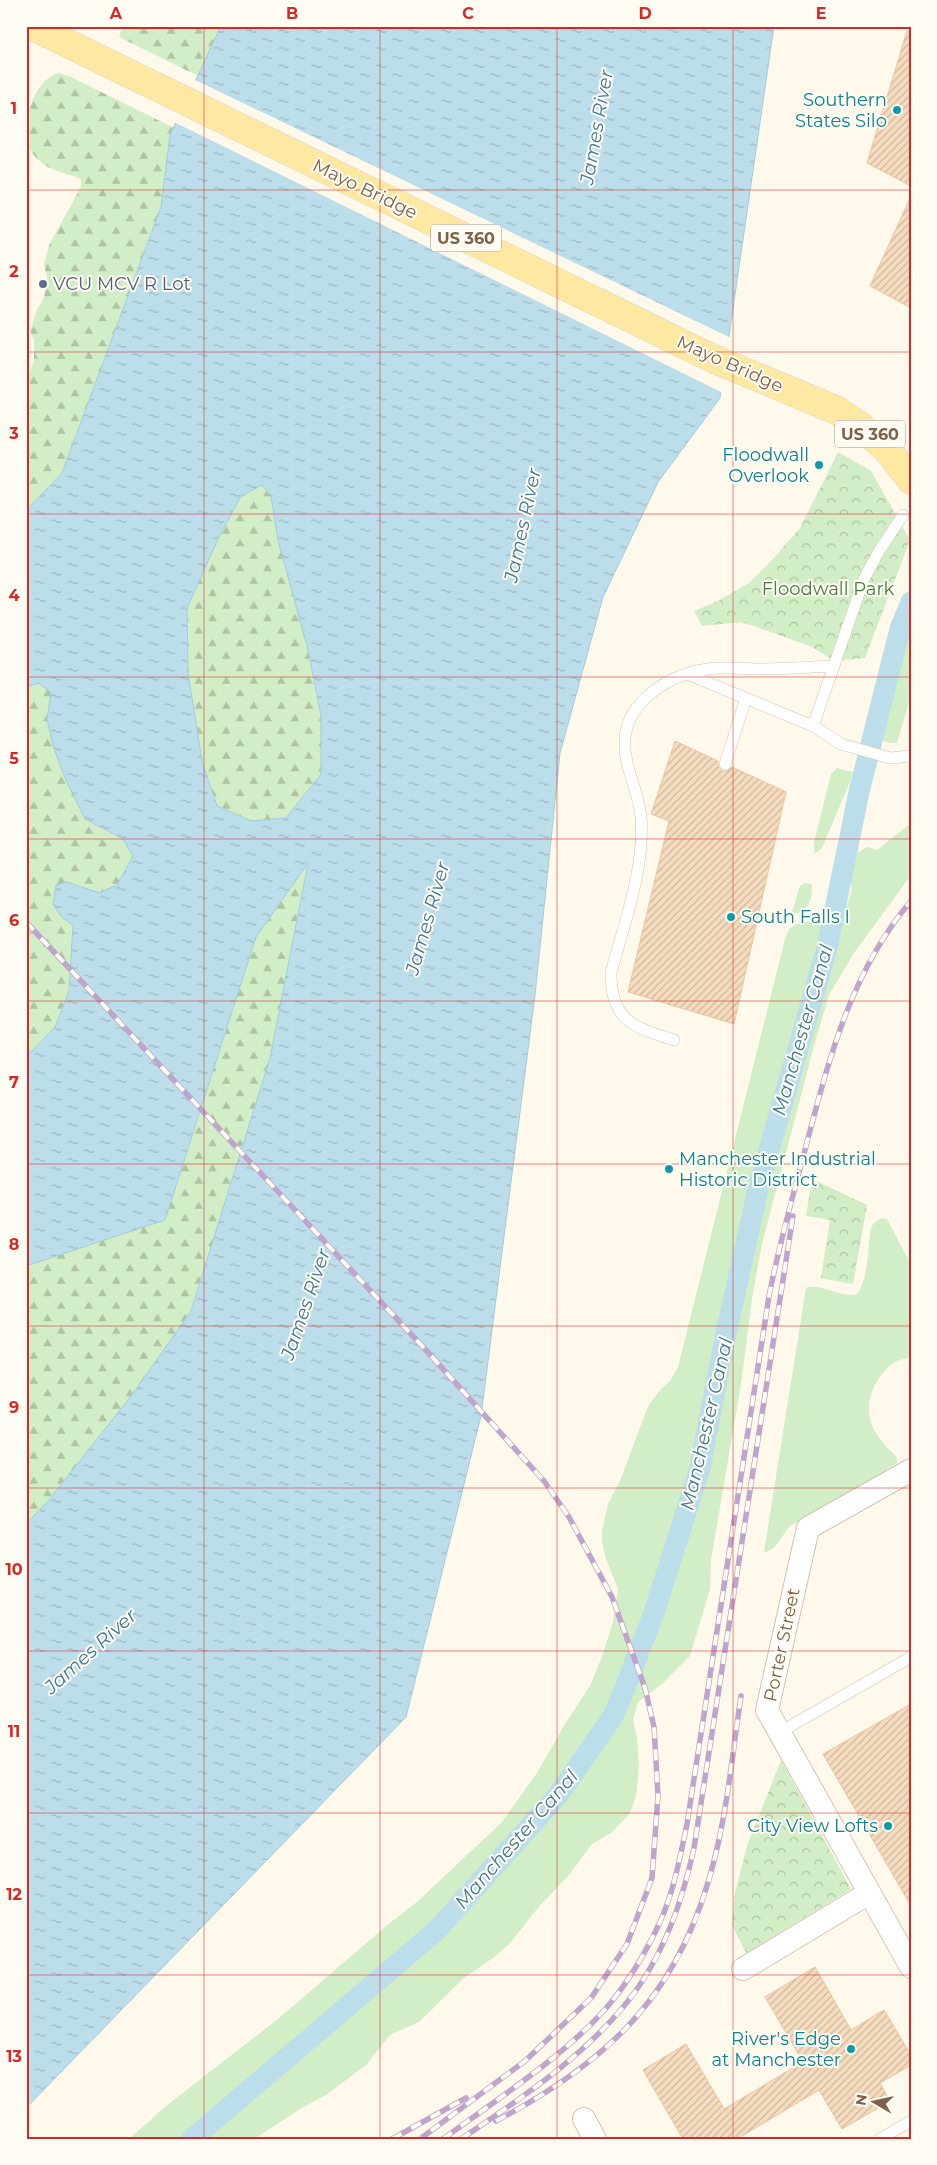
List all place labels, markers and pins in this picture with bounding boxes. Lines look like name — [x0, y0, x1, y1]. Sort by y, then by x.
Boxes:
place label: Southern States Silo — [795, 89, 887, 132]
marker: Southern States Silo — [891, 104, 903, 116]
place label: VCU MCV R Lot — [53, 273, 191, 295]
marker: VCU MCV R Lot — [37, 278, 49, 290]
place label: Floodwall Overlook — [722, 444, 809, 487]
marker: Floodwall Overlook — [813, 459, 825, 471]
place label: South Falls I — [741, 906, 850, 928]
marker: South Falls I — [725, 911, 737, 923]
place label: Manchester Industrial Historic District — [679, 1148, 876, 1191]
marker: Manchester Industrial Historic District — [663, 1163, 675, 1175]
place label: City View Lofts — [747, 1815, 878, 1837]
marker: City View Lofts — [882, 1820, 894, 1832]
place label: River's Edge at Manchester — [712, 2028, 841, 2071]
marker: River's Edge at Manchester — [845, 2043, 857, 2055]

